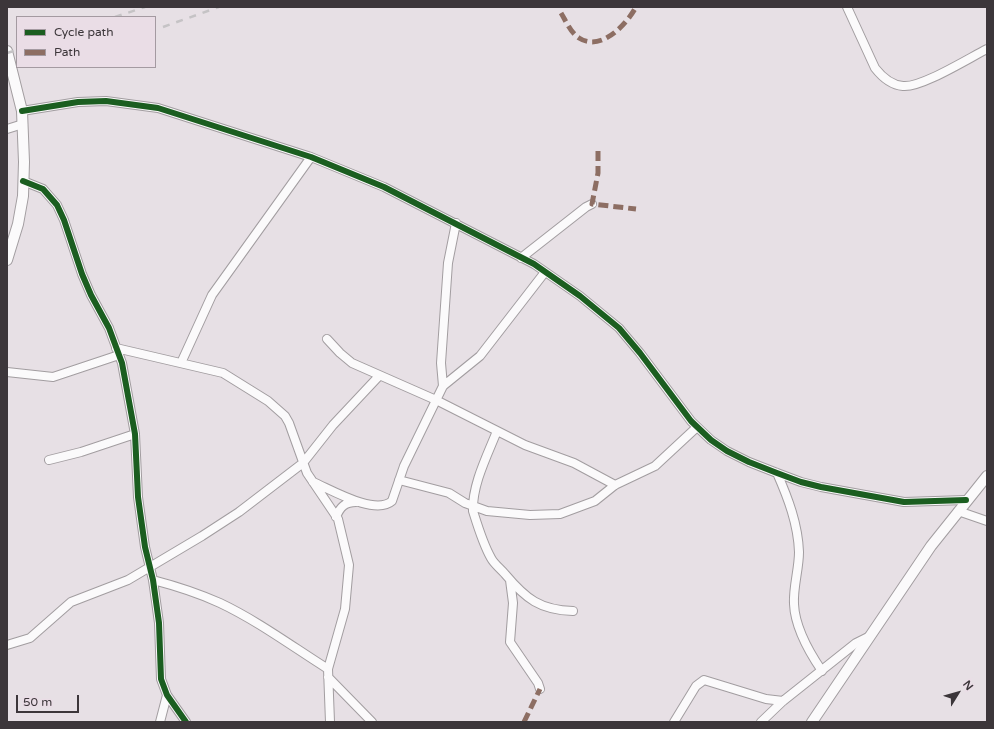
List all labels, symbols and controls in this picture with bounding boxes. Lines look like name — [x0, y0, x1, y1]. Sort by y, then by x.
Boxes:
legend — [16, 16, 156, 68]
text: Cycle path — [54, 25, 113, 39]
text: Path — [54, 45, 80, 59]
north arrow — [938, 673, 978, 713]
text: N — [960, 678, 976, 693]
scale bar — [18, 687, 81, 713]
text: 50 m — [23, 695, 52, 709]

